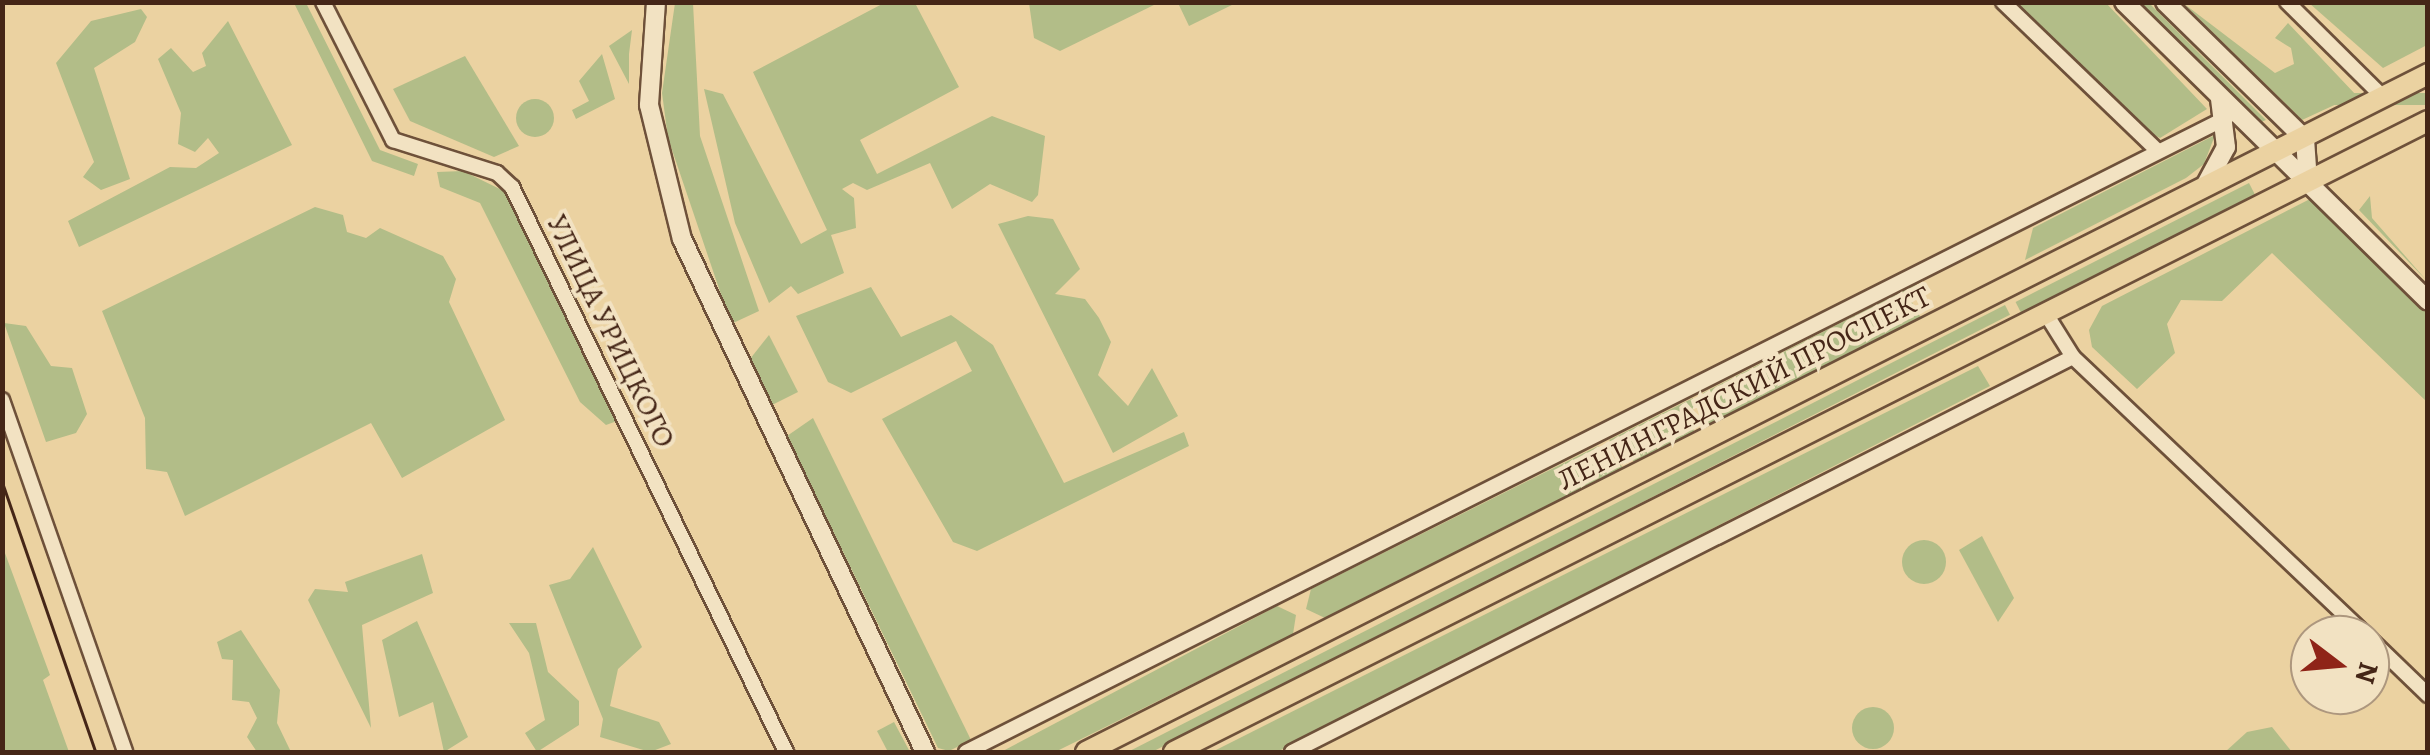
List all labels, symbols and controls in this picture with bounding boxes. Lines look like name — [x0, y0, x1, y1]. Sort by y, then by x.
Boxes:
street label: УЛИЦА УРИЦКОГО — [539, 209, 683, 453]
street label: ЛЕНИНГРАДСКИЙ ПРОСПЕКТ — [1551, 278, 1937, 498]
north arrow — [2290, 615, 2390, 715]
text: N — [2346, 658, 2388, 688]

